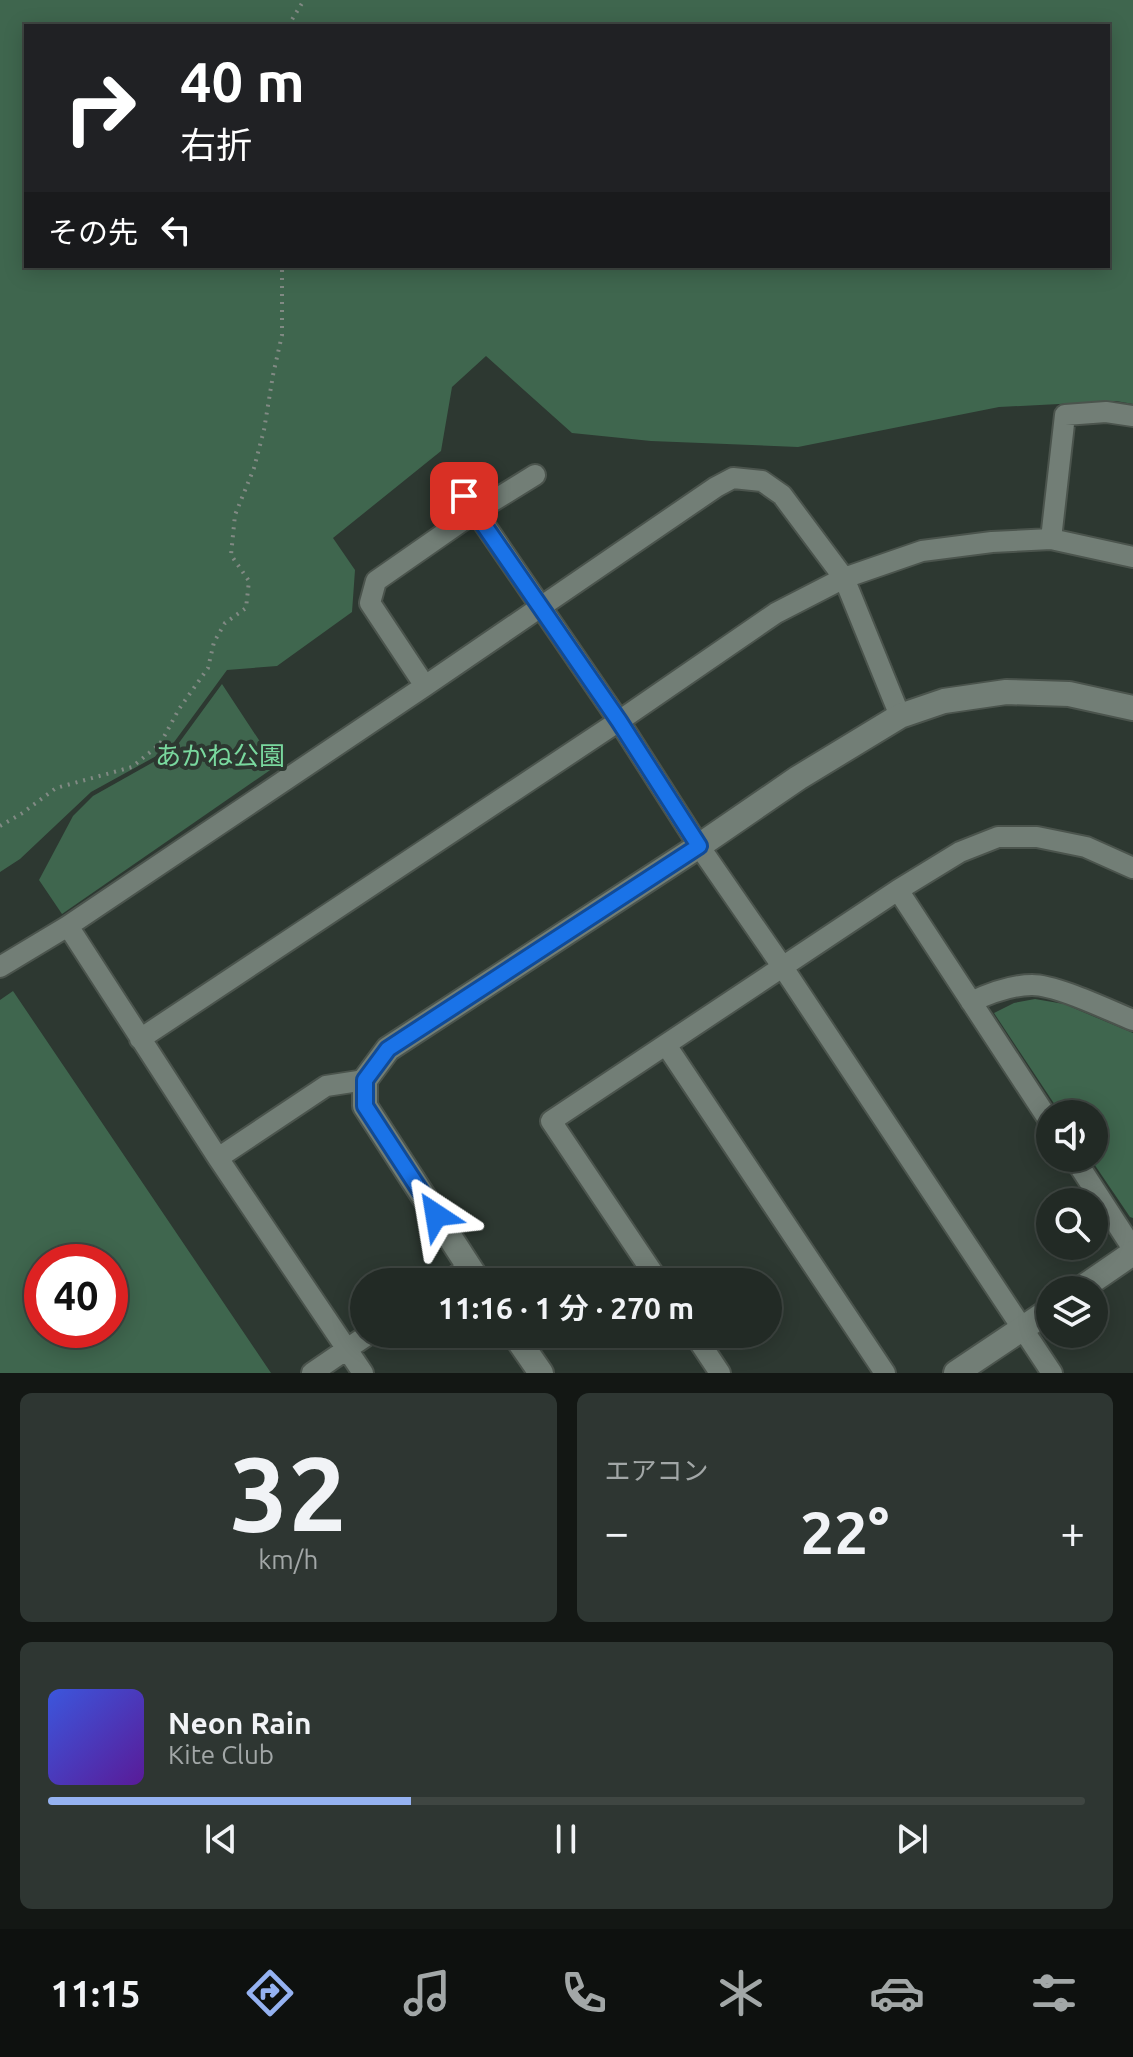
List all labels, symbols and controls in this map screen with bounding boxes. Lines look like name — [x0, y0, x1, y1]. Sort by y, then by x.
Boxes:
text: 40 m — [180, 50, 305, 113]
icon: right — [48, 56, 152, 160]
text: 右折 — [180, 124, 252, 165]
icon: left — [154, 208, 198, 252]
text: その先 — [48, 215, 138, 249]
pin — [430, 462, 498, 530]
icon: arrive — [442, 474, 486, 518]
park label: あかね公園 — [155, 741, 285, 770]
map controls — [1036, 1100, 1108, 1348]
button: sound — [1036, 1100, 1108, 1172]
position arrow — [394, 1173, 478, 1257]
button: search — [1036, 1188, 1108, 1260]
speed limit sign: 40 — [24, 1244, 128, 1348]
button: layers — [1036, 1276, 1108, 1348]
text: 11:16 · 1 分 · 270 m — [438, 1291, 694, 1325]
text: 32 — [230, 1434, 347, 1551]
text: エアコン — [605, 1456, 709, 1485]
text: 22° — [800, 1498, 889, 1565]
text: − — [605, 1507, 629, 1556]
text: + — [1060, 1507, 1085, 1556]
text: km/h — [258, 1545, 318, 1574]
text: Neon Rain — [168, 1706, 312, 1740]
text: Kite Club — [168, 1740, 274, 1769]
icon: previous — [199, 1817, 243, 1861]
icon: pause — [544, 1817, 588, 1861]
icon: next — [890, 1817, 934, 1861]
icon: directions — [242, 1965, 298, 2021]
icon: music — [399, 1965, 455, 2021]
icon: phone — [556, 1965, 612, 2021]
icon: climate — [713, 1965, 769, 2021]
icon: car — [869, 1965, 925, 2021]
icon: filters — [1026, 1965, 1082, 2021]
text: 11:15 — [50, 1973, 141, 2014]

